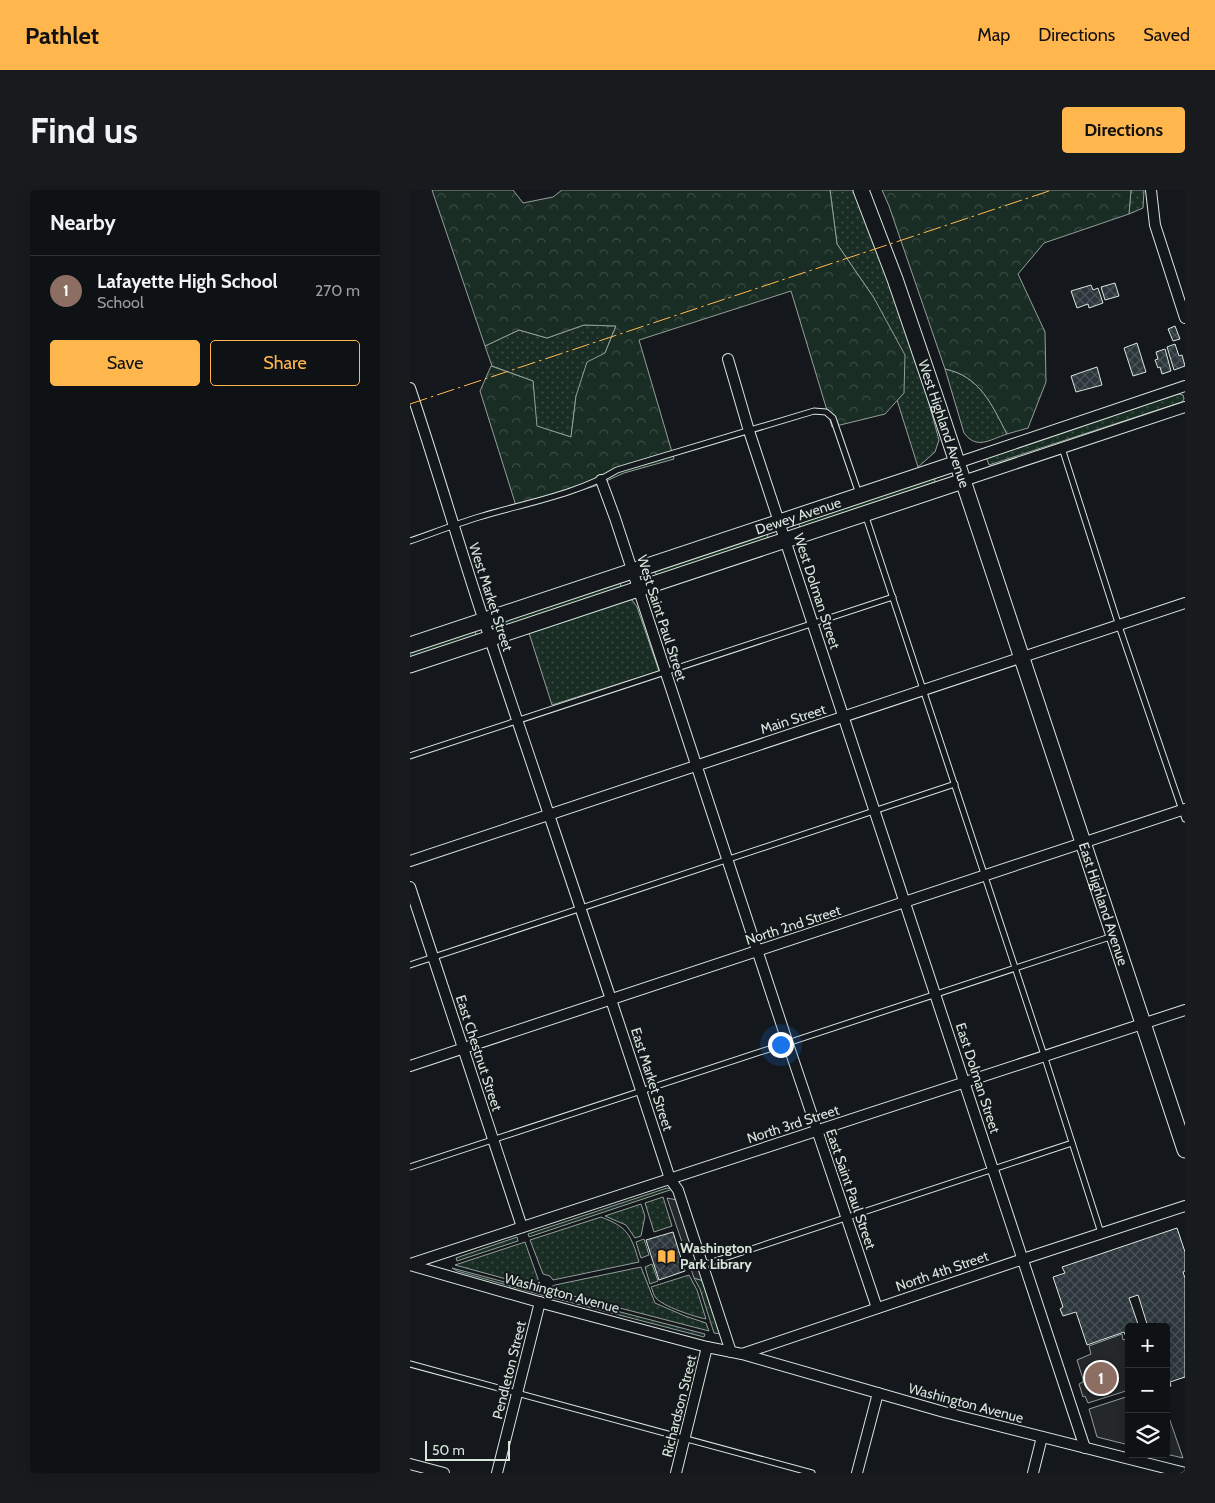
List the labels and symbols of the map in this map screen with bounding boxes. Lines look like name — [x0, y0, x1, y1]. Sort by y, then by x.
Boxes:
street label: West Highland Avenue — [914, 357, 974, 490]
street label: Dewey Avenue — [753, 493, 843, 538]
street label: West Dolman Street — [790, 531, 844, 651]
street label: West Market Street — [465, 541, 517, 654]
street label: West Saint Paul Street — [633, 553, 691, 683]
street label: Main Street — [758, 700, 828, 738]
street label: East Highland Avenue — [1075, 840, 1132, 968]
street label: North 2nd Street — [743, 901, 843, 949]
street label: East Chestnut Street — [452, 993, 506, 1114]
street label: East Dolman Street — [952, 1020, 1004, 1136]
street label: East Market Street — [627, 1025, 677, 1133]
your location — [768, 1032, 794, 1058]
street label: North 3rd Street — [745, 1101, 842, 1147]
street label: East Saint Paul Street — [822, 1127, 880, 1252]
place label: Washington Park Library — [680, 1239, 752, 1273]
library icon: Washington Park Library — [656, 1246, 676, 1266]
street label: North 4th Street — [893, 1247, 991, 1295]
street label: Washington Avenue — [503, 1269, 621, 1317]
street label: Pendleton Street — [488, 1319, 530, 1421]
street label: Richardson Street — [658, 1353, 700, 1459]
pin: 1 — [1085, 1359, 1117, 1397]
street label: Washington Avenue — [907, 1379, 1025, 1427]
scale bar — [425, 1438, 510, 1461]

